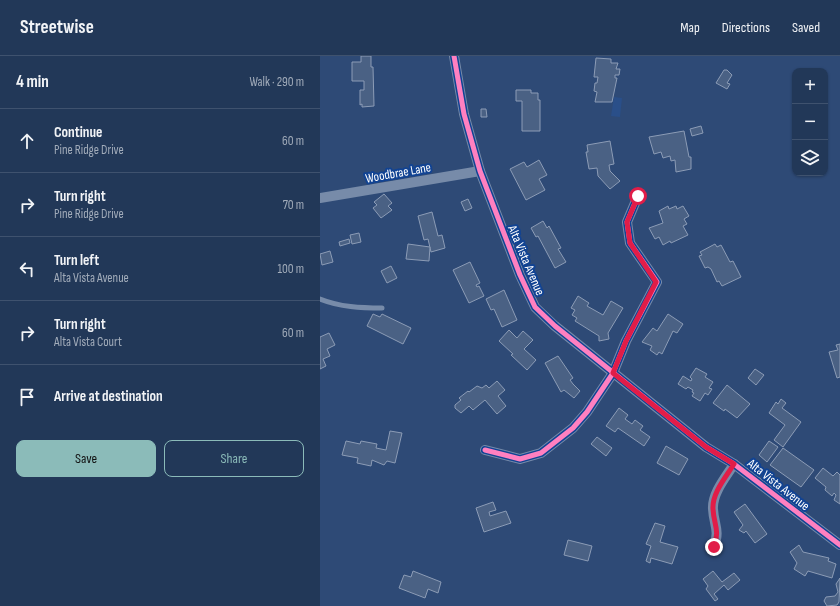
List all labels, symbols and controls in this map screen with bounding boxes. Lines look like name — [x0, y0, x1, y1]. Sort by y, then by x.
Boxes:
text: Streetwise — [20, 16, 94, 39]
text: Map — [680, 19, 700, 36]
text: Directions — [722, 19, 770, 36]
text: Saved — [792, 19, 820, 36]
map controls — [792, 68, 828, 176]
button: + — [792, 68, 828, 104]
text: 4 min — [16, 72, 49, 92]
text: Walk · 290 m — [249, 74, 304, 90]
button: − — [792, 104, 828, 140]
text: Continue — [54, 123, 103, 142]
icon: ahead — [16, 130, 38, 152]
text: 60 m — [282, 133, 304, 149]
button: layers — [792, 140, 828, 176]
text: Pine Ridge Drive — [54, 142, 124, 158]
street label: Woodbrae Lane — [364, 159, 432, 187]
text: Turn right — [54, 187, 106, 206]
route start — [629, 187, 647, 205]
icon: right — [16, 194, 38, 216]
text: 70 m — [283, 197, 304, 213]
text: Pine Ridge Drive — [54, 206, 124, 222]
street label: Alta Vista Avenue — [504, 222, 548, 298]
text: Turn left — [54, 251, 99, 270]
icon: left — [16, 258, 38, 280]
text: 100 m — [277, 261, 304, 277]
text: Alta Vista Avenue — [54, 270, 129, 286]
text: Turn right — [54, 315, 106, 334]
icon: right — [16, 322, 38, 344]
text: 60 m — [282, 325, 304, 341]
text: Alta Vista Court — [54, 334, 122, 350]
icon: arrive — [16, 386, 38, 408]
text: Arrive at destination — [54, 387, 163, 406]
button: Save — [16, 440, 156, 477]
button: Share — [164, 440, 304, 477]
street label: Alta Vista Avenue — [743, 455, 813, 514]
route end — [705, 538, 723, 556]

